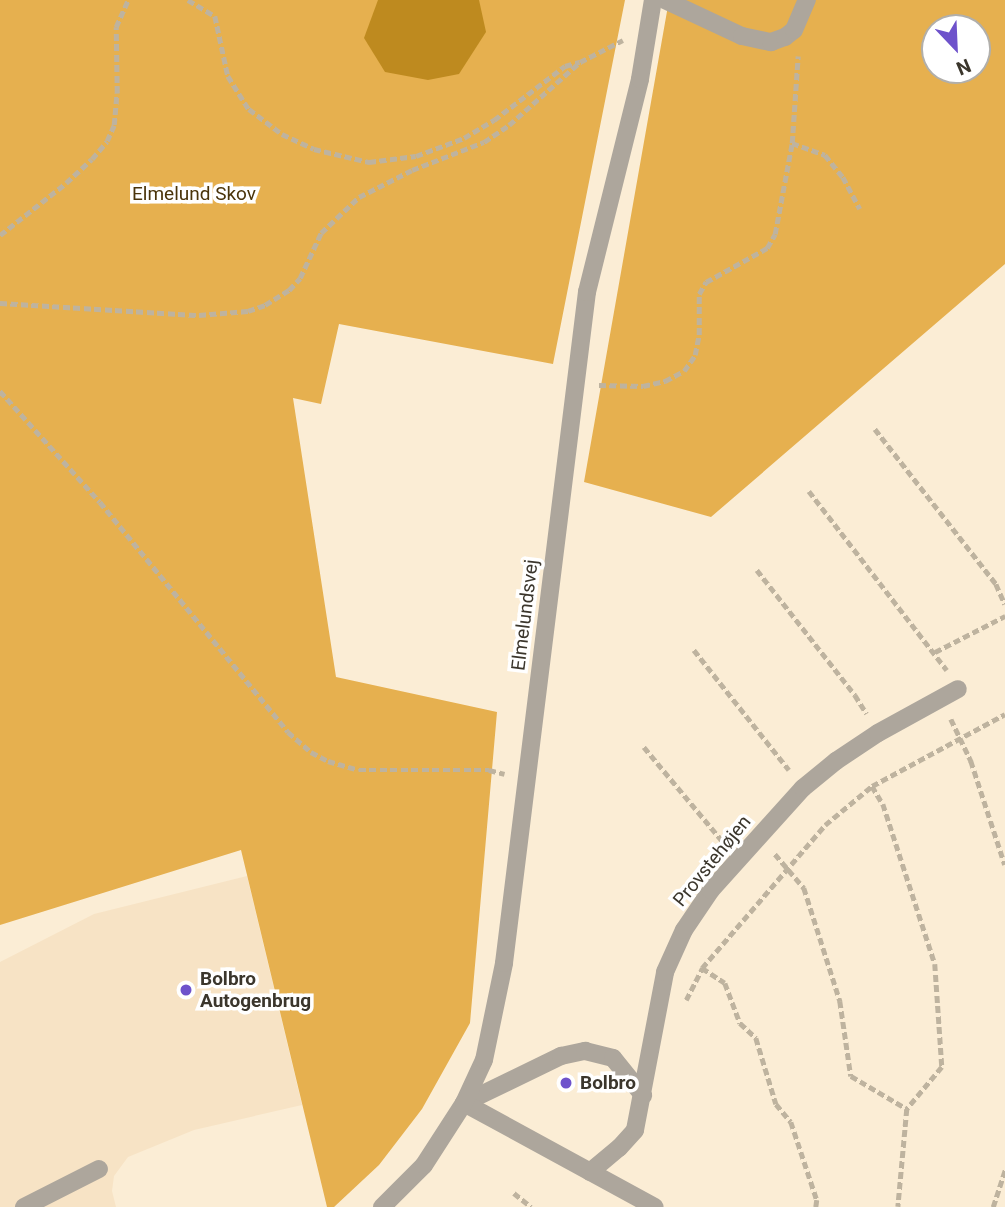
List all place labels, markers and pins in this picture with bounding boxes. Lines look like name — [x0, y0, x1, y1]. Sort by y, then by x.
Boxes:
place label: Bolbro Autogenbrug — [200, 968, 311, 1012]
marker: Bolbro Autogenbrug — [178, 982, 194, 998]
place label: Bolbro — [580, 1072, 636, 1094]
marker: Bolbro — [558, 1075, 574, 1091]

